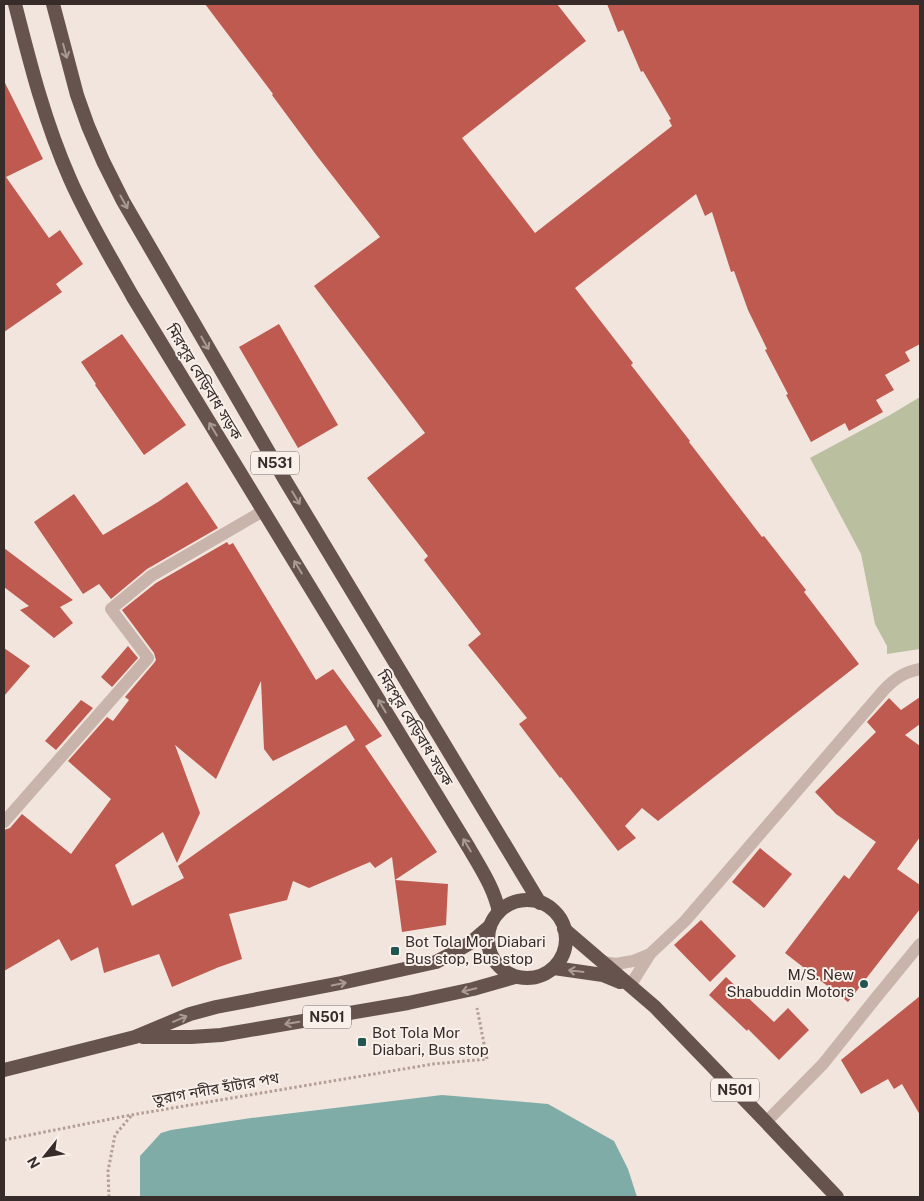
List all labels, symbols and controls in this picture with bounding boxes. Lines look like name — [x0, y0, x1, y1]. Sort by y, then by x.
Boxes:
one-way arrow — [61, 42, 71, 58]
one-way arrow — [120, 194, 129, 209]
street label: মিরপুর বেড়িবাধ সড়ক — [162, 320, 246, 444]
one-way arrow — [201, 335, 211, 349]
one-way arrow — [208, 422, 218, 436]
road number: N531 — [251, 452, 299, 474]
one-way arrow — [291, 490, 301, 504]
one-way arrow — [292, 561, 302, 575]
street label: মিরপুর বেড়িবাধ সড়ক — [373, 666, 457, 790]
one-way arrow — [377, 700, 387, 714]
one-way arrow — [461, 838, 471, 852]
place label: Bot Tola Mor Diabari Bus stop, Bus stop — [405, 933, 546, 967]
marker: Bot Tola Mor Diabari Bus stop, Bus stop — [389, 945, 401, 957]
one-way arrow — [568, 966, 584, 976]
place label: M/S. New Shabuddin Motors — [726, 966, 854, 1000]
one-way arrow — [330, 978, 346, 988]
marker: M/S. New Shabuddin Motors — [858, 978, 870, 990]
one-way arrow — [461, 986, 477, 995]
road number: N501 — [303, 1006, 351, 1028]
one-way arrow — [172, 1013, 187, 1023]
one-way arrow — [284, 1018, 300, 1028]
place label: Bot Tola Mor Diabari, Bus stop — [372, 1024, 489, 1058]
marker: Bot Tola Mor Diabari, Bus stop — [356, 1036, 368, 1048]
street label: তুরাগ নদীর হাঁটার পথ — [150, 1069, 281, 1109]
road number: N501 — [711, 1078, 759, 1102]
north arrow — [20, 1131, 70, 1181]
text: N — [24, 1154, 43, 1171]

